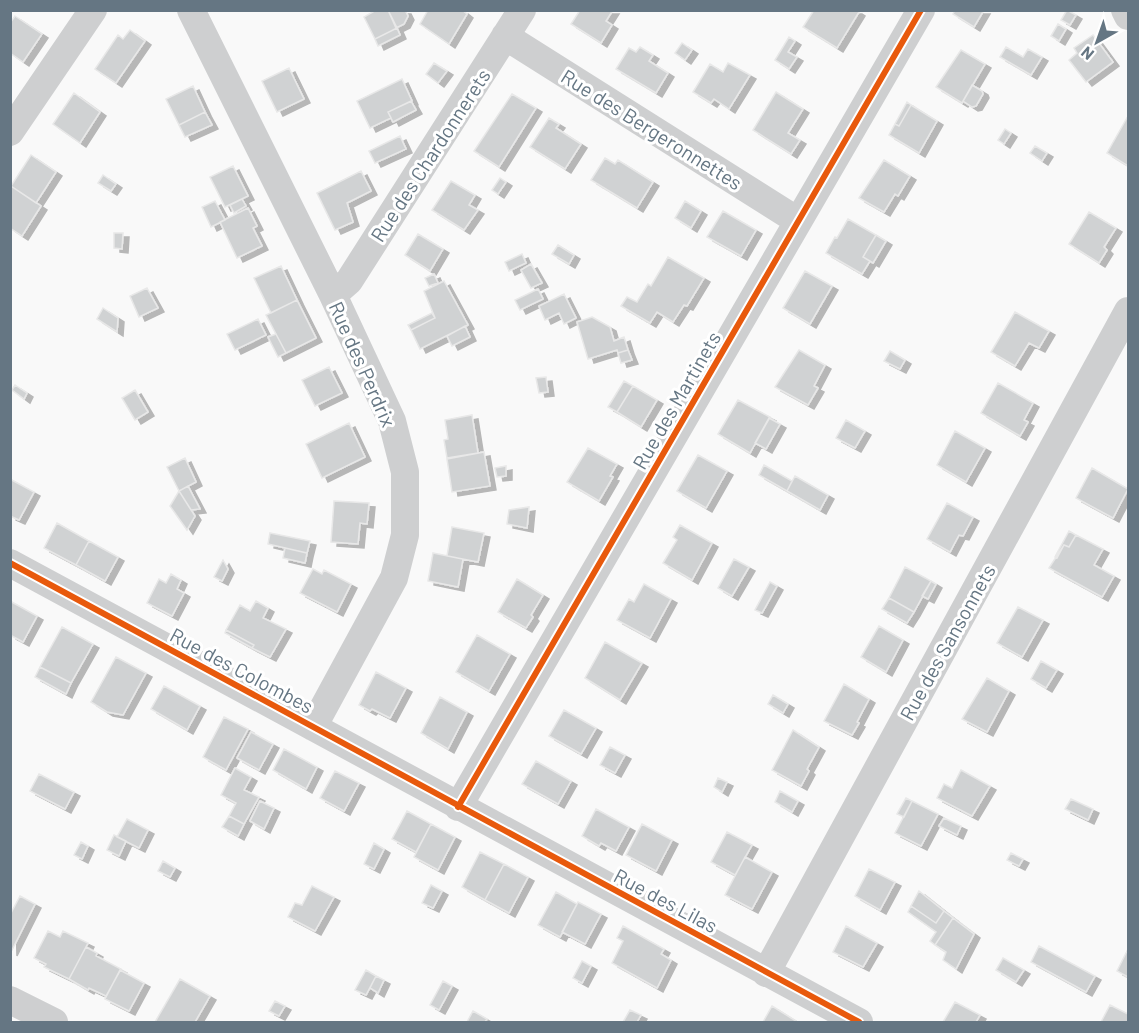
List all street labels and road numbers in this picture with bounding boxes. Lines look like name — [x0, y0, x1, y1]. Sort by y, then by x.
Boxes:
street label: Rue des Chardonnerets — [365, 64, 495, 246]
street label: Rue des Bergeronnettes — [557, 64, 747, 194]
street label: Rue des Perdrix — [325, 298, 402, 431]
street label: Rue des Martinets — [627, 327, 725, 473]
street label: Rue des Sansonnets — [894, 560, 1000, 724]
street label: Rue des Colombes — [166, 622, 318, 718]
street label: Rue des Lilas — [610, 863, 722, 937]

